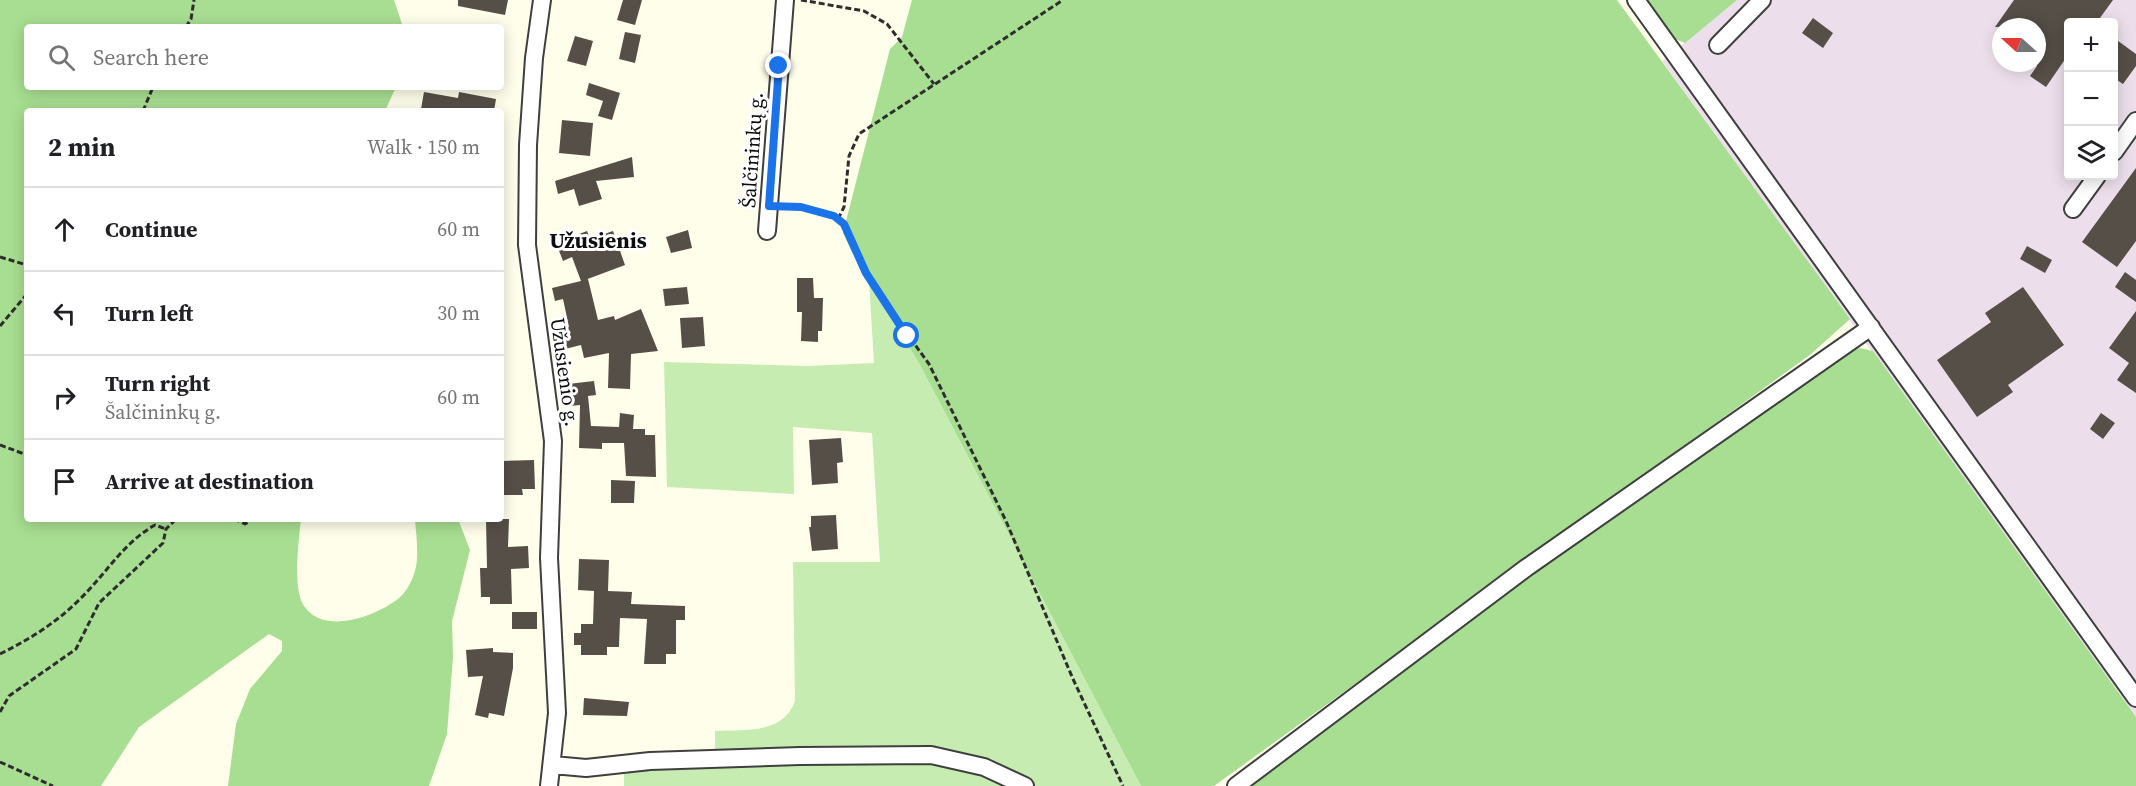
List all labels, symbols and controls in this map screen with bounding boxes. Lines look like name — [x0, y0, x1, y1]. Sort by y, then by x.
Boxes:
north arrow — [1992, 18, 2046, 72]
map controls — [2064, 18, 2118, 180]
button: + — [2064, 18, 2118, 72]
search box — [24, 24, 504, 90]
icon: search — [45, 41, 78, 74]
text: Search here — [93, 42, 209, 72]
route end — [765, 52, 791, 78]
button: − — [2064, 72, 2118, 126]
street label: Šalčininkų g. — [734, 91, 770, 209]
button: layers — [2064, 126, 2118, 180]
text: 2 min — [48, 129, 115, 165]
text: Walk · 150 m — [367, 133, 480, 161]
icon: ahead — [48, 213, 81, 246]
text: Continue — [105, 214, 198, 244]
text: 60 m — [437, 215, 480, 243]
district label: Užusienis — [549, 225, 647, 255]
icon: left — [48, 297, 81, 330]
text: Turn left — [105, 298, 193, 328]
text: 30 m — [437, 299, 480, 327]
street label: Užusienio g. — [544, 316, 586, 428]
route start — [893, 322, 919, 348]
text: Turn right — [105, 368, 210, 398]
icon: right — [48, 381, 81, 414]
text: 60 m — [437, 383, 480, 411]
text: Šalčininkų g. — [105, 398, 221, 426]
icon: arrive — [48, 465, 81, 498]
text: Arrive at destination — [105, 466, 314, 496]

